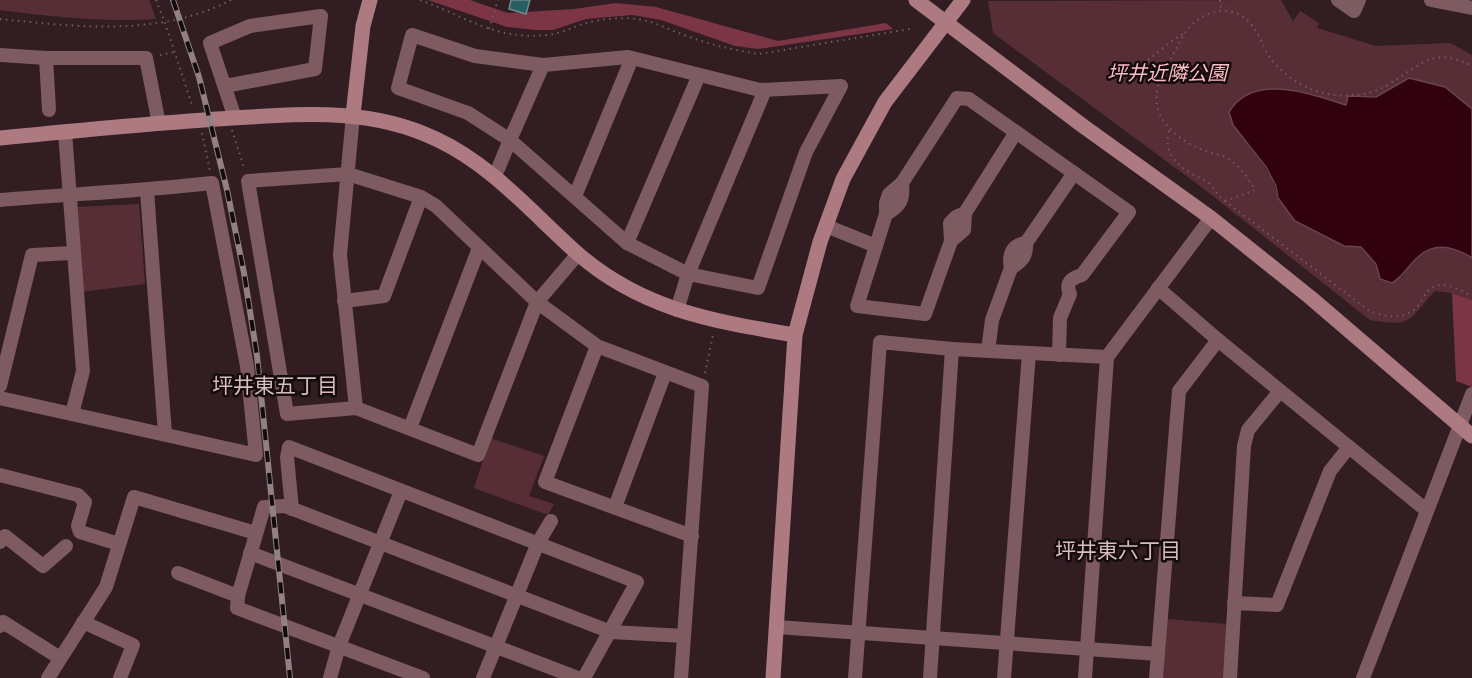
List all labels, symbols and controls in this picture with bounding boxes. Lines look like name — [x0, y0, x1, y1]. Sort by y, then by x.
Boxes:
park label: 坪井近隣公園 — [1107, 61, 1230, 85]
district label: 坪井東五丁目 — [212, 373, 338, 399]
district label: 坪井東六丁目 — [1055, 538, 1181, 564]

